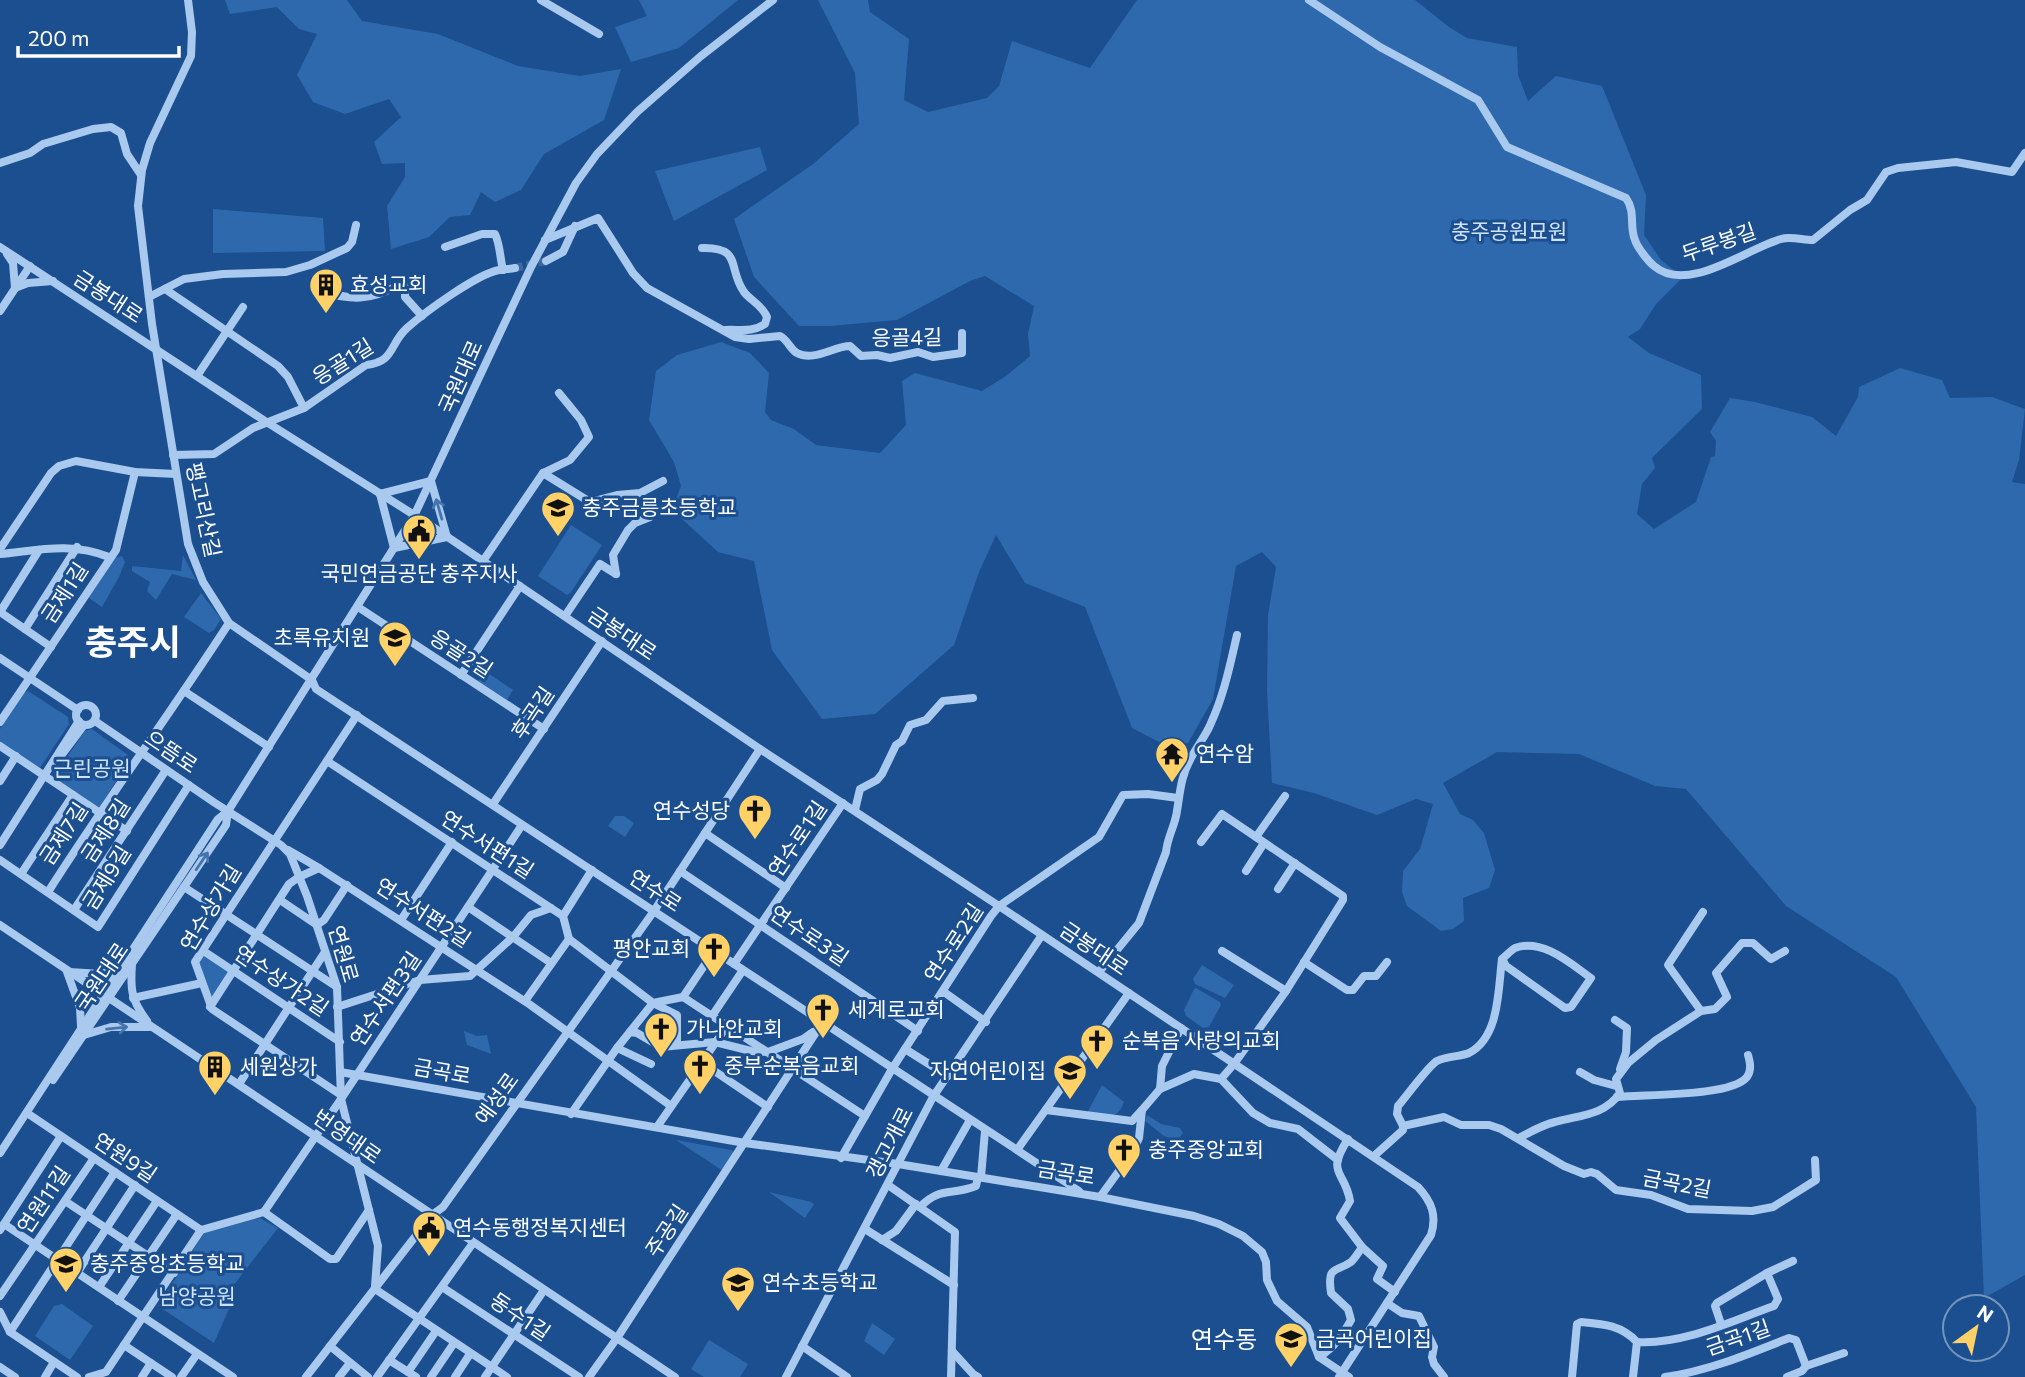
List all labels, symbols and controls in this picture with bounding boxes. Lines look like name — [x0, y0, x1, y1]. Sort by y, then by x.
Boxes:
scale bar — [18, 14, 178, 58]
text: 200 m — [28, 25, 89, 50]
street label: 두루봉길 — [1678, 217, 1759, 266]
park label: 충주공원묘원 — [1451, 218, 1567, 243]
street label: 금봉대로 — [70, 264, 148, 327]
building icon: 효성교회 — [307, 266, 345, 315]
place label: 효성교회 — [350, 271, 427, 296]
street label: 응골4길 — [871, 323, 942, 350]
street label: 응골1길 — [307, 332, 377, 389]
street label: 국원대로 — [432, 336, 487, 417]
street label: 팽고리산길 — [182, 460, 227, 560]
school or university icon: 충주금릉초등학교 — [539, 489, 577, 538]
place label: 충주금릉초등학교 — [582, 494, 737, 519]
one-way arrow — [432, 498, 445, 520]
public building icon: 국민연금공단 충주지사 — [400, 512, 438, 561]
street label: 금제1길 — [35, 557, 92, 627]
place label: 국민연금공단 충주지사 — [320, 560, 518, 585]
street label: 금봉대로 — [584, 601, 662, 665]
district label: 충주시 — [85, 619, 181, 662]
school or university icon: 초록유치원 — [376, 619, 414, 668]
street label: 응골2길 — [426, 623, 498, 682]
place label: 초록유치원 — [273, 624, 370, 649]
street label: 후곡길 — [505, 681, 558, 743]
street label: 으뜸로 — [141, 724, 203, 777]
temple icon: 연수암 — [1153, 735, 1191, 784]
place label: 연수암 — [1196, 740, 1254, 765]
park label: 근린공원 — [53, 755, 131, 780]
church icon: 연수성당 — [736, 792, 774, 841]
street label: 금제8길 — [75, 794, 134, 867]
street label: 연수로1길 — [762, 795, 831, 881]
street label: 금제7길 — [33, 797, 92, 869]
place label: 연수성당 — [653, 797, 730, 822]
street label: 연수서편1길 — [437, 805, 539, 883]
street label: 금제9길 — [76, 841, 135, 914]
one-way arrow — [194, 852, 209, 871]
street label: 연수상가길 — [174, 859, 245, 955]
street label: 연수로 — [625, 863, 687, 916]
street label: 연수서편2길 — [372, 872, 476, 952]
street label: 연수로2길 — [918, 898, 987, 986]
street label: 연수로3길 — [766, 899, 854, 970]
street label: 금봉대로 — [1056, 916, 1134, 980]
street label: 연원로 — [324, 922, 364, 985]
church icon: 평안교회 — [695, 930, 733, 979]
place label: 평안교회 — [613, 935, 690, 960]
street label: 국원대로 — [69, 937, 133, 1015]
street label: 연수상가2길 — [230, 939, 334, 1020]
street label: 연수서편3길 — [344, 946, 425, 1050]
church icon: 세계로교회 — [804, 991, 842, 1040]
place label: 세계로교회 — [848, 996, 945, 1021]
church icon: 가나안교회 — [642, 1010, 680, 1059]
place label: 가나안교회 — [686, 1015, 783, 1040]
one-way arrow — [105, 1021, 128, 1034]
church icon: 순복음 사랑의교회 — [1078, 1022, 1116, 1071]
place label: 순복음 사랑의교회 — [1122, 1027, 1281, 1052]
church icon: 중부순복음교회 — [681, 1047, 719, 1096]
building icon: 세원상가 — [196, 1048, 234, 1097]
place label: 중부순복음교회 — [724, 1052, 859, 1077]
school or university icon: 자연어린이집 — [1051, 1052, 1089, 1101]
place label: 세원상가 — [240, 1053, 317, 1078]
street label: 금곡로 — [412, 1053, 473, 1088]
place label: 자연어린이집 — [930, 1057, 1046, 1082]
street label: 예성로 — [469, 1067, 523, 1129]
street label: 갱고개로 — [860, 1102, 917, 1182]
street label: 번영대로 — [309, 1103, 387, 1168]
street label: 연원9길 — [90, 1127, 162, 1187]
church icon: 충주중앙교회 — [1105, 1131, 1143, 1180]
place label: 충주중앙교회 — [1148, 1136, 1264, 1161]
street label: 금곡로 — [1036, 1155, 1097, 1188]
street label: 연원11길 — [11, 1161, 74, 1238]
street label: 금곡2길 — [1641, 1164, 1714, 1201]
street label: 주공길 — [639, 1199, 692, 1261]
public building icon: 연수동행정복지센터 — [410, 1209, 448, 1258]
place label: 연수동행정복지센터 — [453, 1214, 627, 1239]
school or university icon: 충주중앙초등학교 — [47, 1245, 85, 1294]
place label: 충주중앙초등학교 — [90, 1250, 245, 1275]
school or university icon: 연수초등학교 — [719, 1264, 757, 1313]
place label: 연수초등학교 — [762, 1269, 878, 1294]
park label: 남양공원 — [158, 1283, 236, 1308]
street label: 동수1길 — [486, 1287, 556, 1345]
north arrow — [1941, 1293, 2011, 1363]
text: N — [1973, 1300, 1998, 1327]
street label: 금곡1길 — [1702, 1314, 1773, 1359]
school or university icon: 금곡어린이집 — [1272, 1320, 1310, 1369]
district label: 연수동 — [1191, 1324, 1257, 1353]
place label: 금곡어린이집 — [1316, 1325, 1432, 1350]

